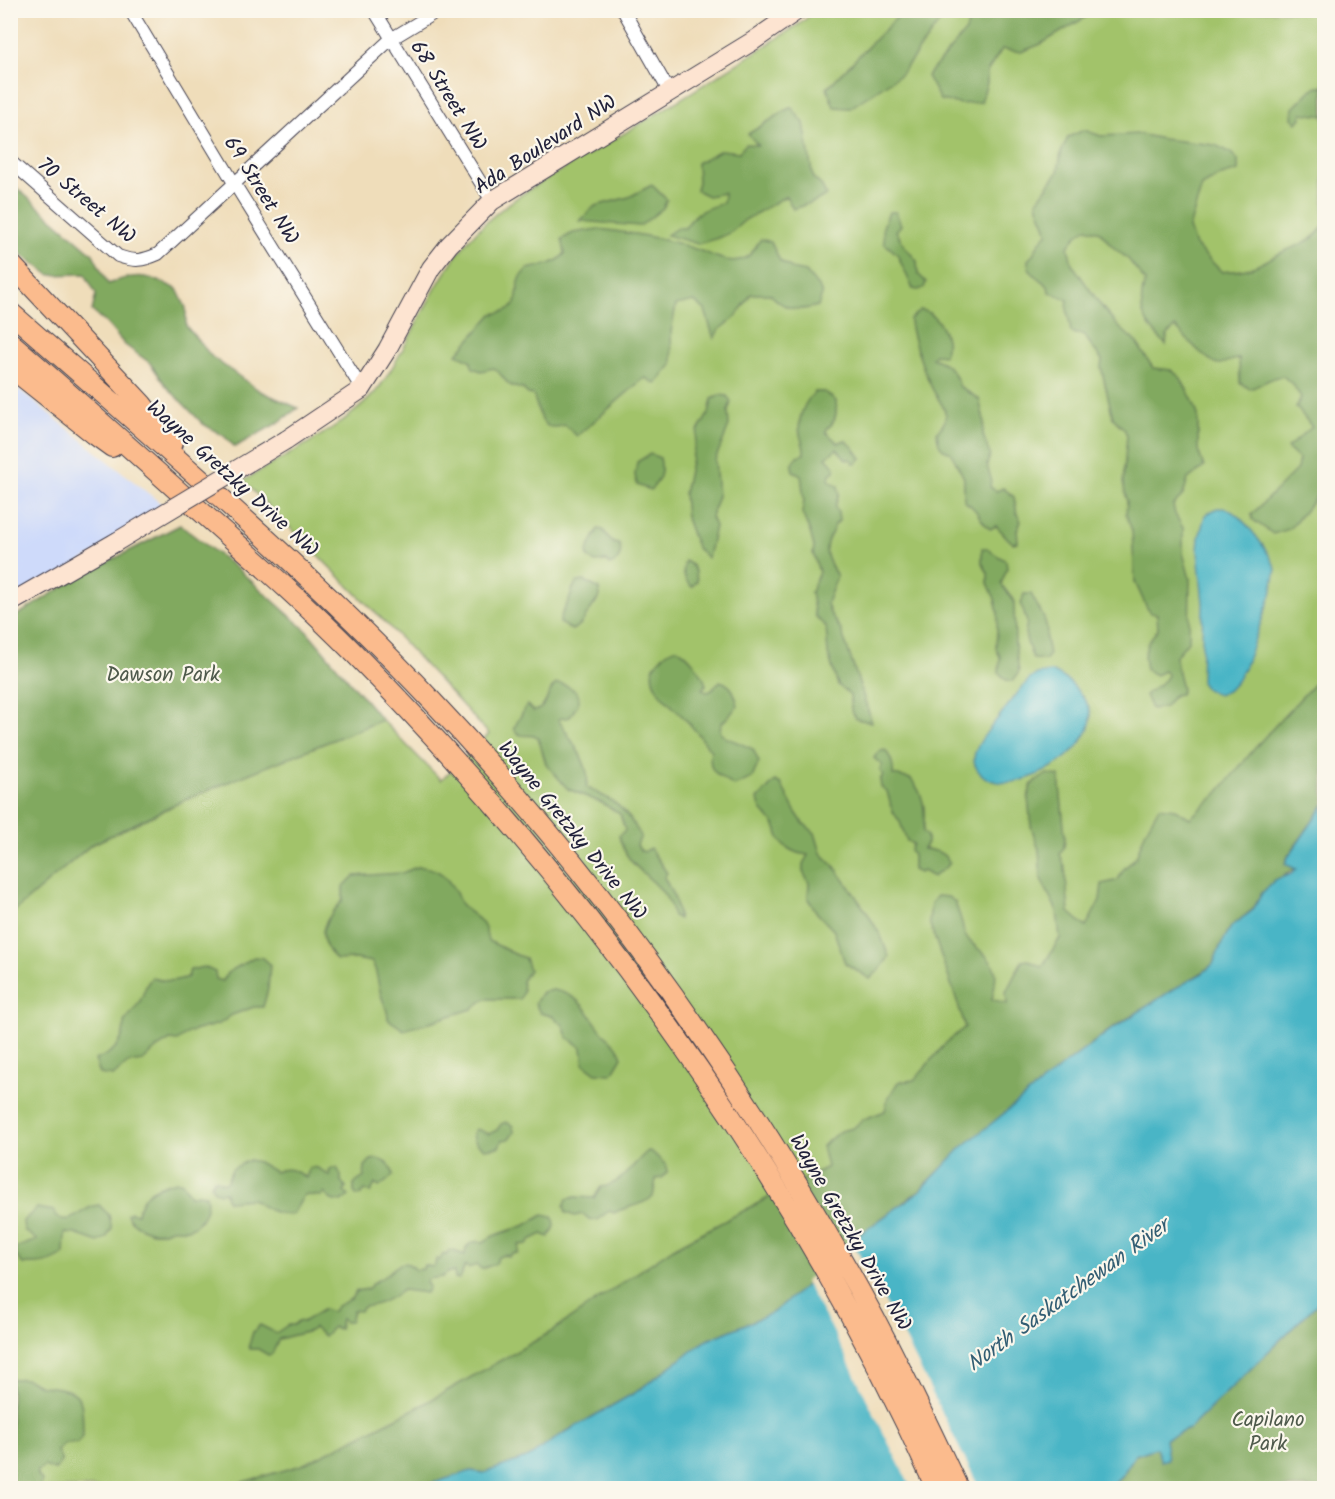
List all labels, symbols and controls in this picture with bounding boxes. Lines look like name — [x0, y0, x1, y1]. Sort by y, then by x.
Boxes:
street label: 68 Street NW — [401, 34, 495, 158]
street label: Ada Boulevard NW — [468, 87, 624, 204]
street label: 69 Street NW — [214, 130, 307, 252]
street label: 70 Street NW — [29, 150, 143, 253]
street label: Wayne Gretzky Drive NW — [138, 392, 326, 566]
park label: Dawson Park — [106, 659, 220, 692]
street label: Wayne Gretzky Drive NW — [489, 734, 655, 928]
street label: Wayne Gretzky Drive NW — [780, 1128, 920, 1337]
water label: North Saskatchewan River — [960, 1208, 1181, 1382]
park label: Capilano Park — [1231, 1404, 1305, 1461]

